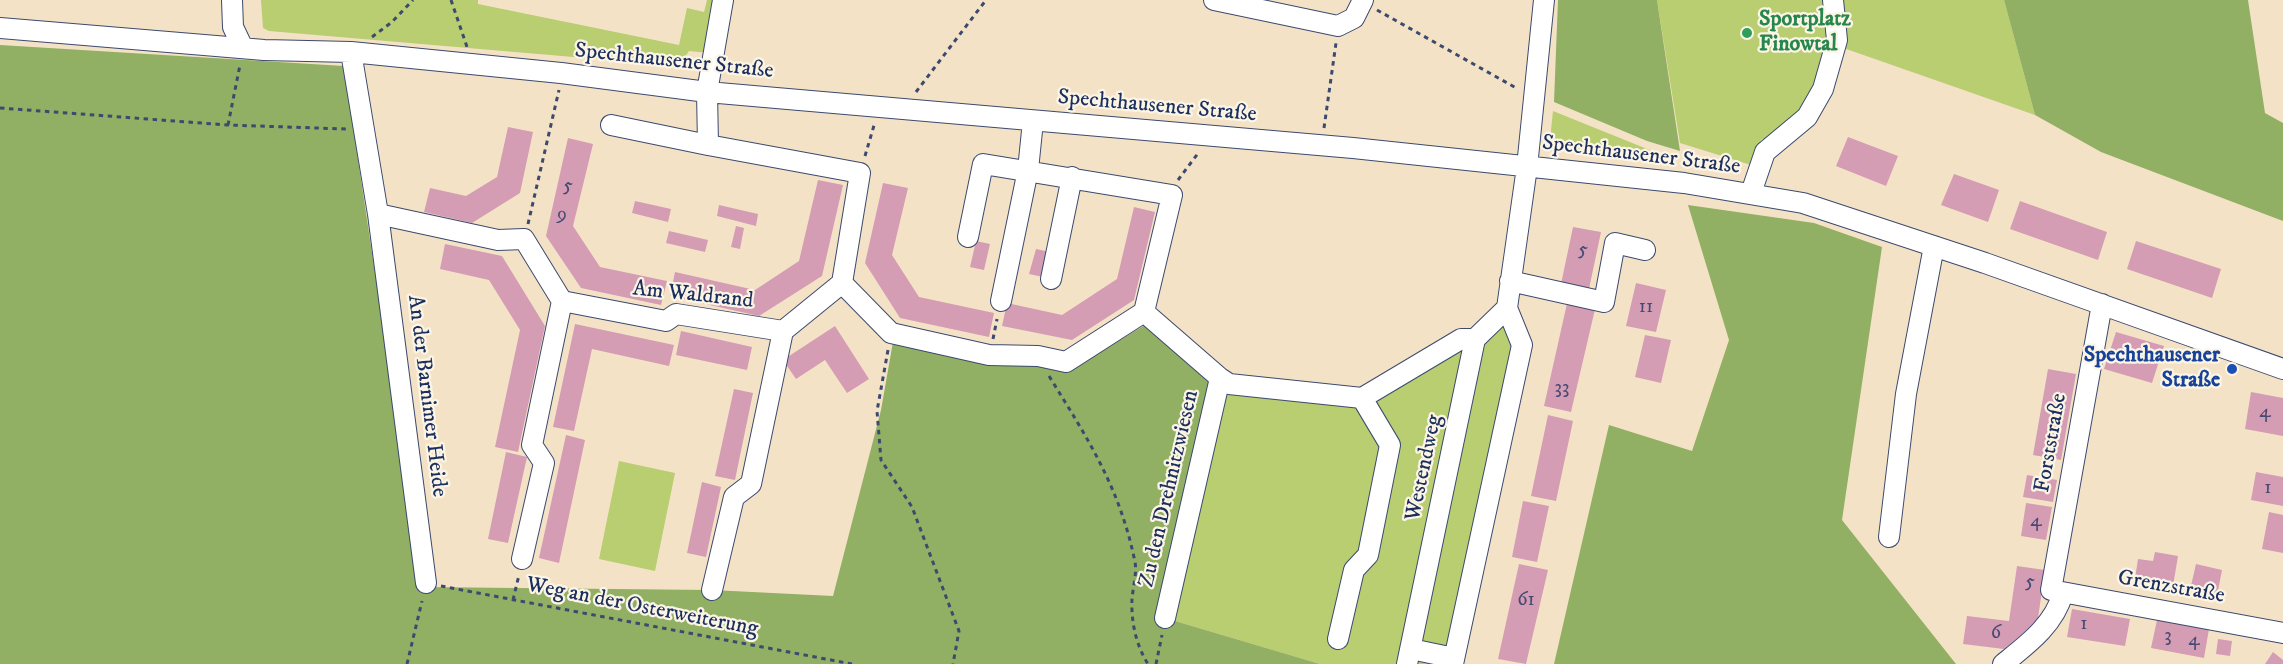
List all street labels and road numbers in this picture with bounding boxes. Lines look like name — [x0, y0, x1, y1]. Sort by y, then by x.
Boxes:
street label: Spechthausener Straße — [573, 38, 775, 86]
street label: Spechthausener Straße — [1056, 85, 1258, 129]
street label: Spechthausener Straße — [1540, 131, 1742, 181]
street label: Am Waldrand — [631, 277, 755, 315]
street label: An der Barnimer Heide — [401, 293, 451, 499]
street label: Zu den Drehnitzwiesen — [1134, 388, 1206, 590]
street label: Forststraße — [2030, 391, 2074, 495]
street label: Westendweg — [1401, 412, 1449, 524]
street label: Grenzstraße — [2116, 566, 2226, 610]
street label: Weg an der Osterweiterung — [524, 573, 760, 643]

